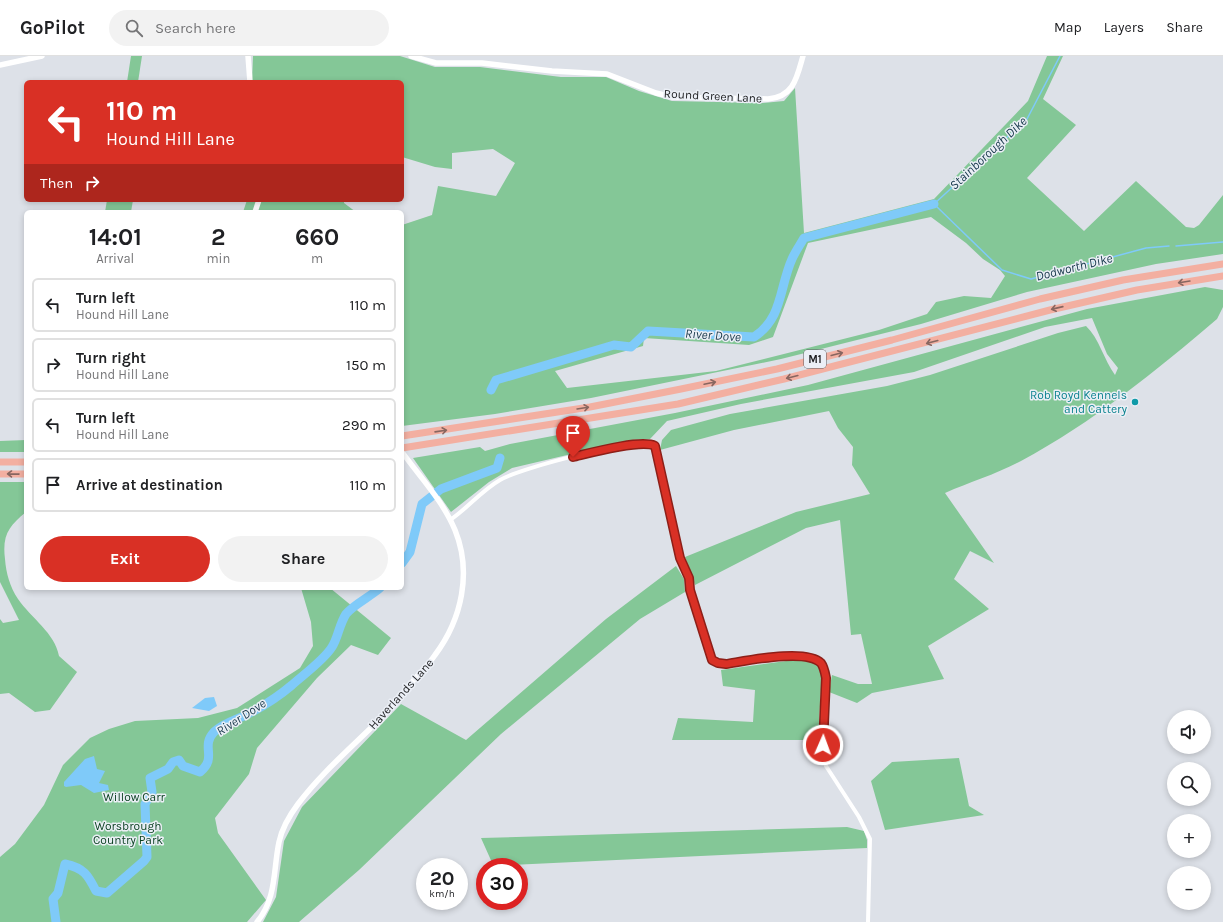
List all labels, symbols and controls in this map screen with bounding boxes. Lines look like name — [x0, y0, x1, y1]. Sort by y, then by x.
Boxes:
search box — [109, 10, 389, 46]
text: GoPilot — [20, 17, 85, 39]
icon: search — [123, 17, 145, 39]
text: Search here — [155, 19, 236, 37]
text: Map — [1054, 19, 1082, 36]
text: Layers — [1104, 19, 1144, 36]
text: Share — [1166, 19, 1203, 36]
street label: Round Green Lane — [663, 86, 763, 106]
text: 110 m — [106, 94, 177, 127]
icon: left — [40, 96, 92, 148]
water label: Stainborough Dike — [946, 113, 1030, 193]
text: Hound Hill Lane — [106, 128, 235, 150]
icon: right — [81, 172, 103, 194]
text: Then — [40, 174, 73, 192]
text: 14:01 — [89, 223, 142, 251]
text: 2 — [211, 223, 226, 251]
text: 660 — [295, 223, 339, 251]
water label: Dodworth Dike — [1034, 250, 1114, 284]
text: Arrival — [96, 251, 134, 266]
text: min — [206, 251, 230, 266]
text: m — [311, 251, 323, 266]
one-way arrow — [1178, 278, 1191, 286]
text: Turn left — [76, 289, 135, 307]
icon: left — [42, 294, 64, 316]
text: 110 m — [350, 296, 386, 314]
one-way arrow — [1051, 305, 1064, 313]
text: Hound Hill Lane — [76, 307, 169, 322]
water label: River Dove — [685, 326, 741, 344]
one-way arrow — [925, 339, 938, 346]
text: Turn right — [76, 349, 146, 367]
road number: M1 — [804, 350, 826, 368]
one-way arrow — [830, 350, 843, 357]
icon: right — [42, 354, 64, 376]
text: 150 m — [346, 356, 386, 374]
text: Hound Hill Lane — [76, 367, 169, 382]
one-way arrow — [786, 374, 799, 382]
one-way arrow — [704, 378, 717, 386]
place label: Rob Royd Kennels and Cattery — [1030, 388, 1127, 416]
marker: Rob Royd Kennels and Cattery — [1130, 397, 1140, 407]
one-way arrow — [576, 404, 589, 412]
text: Turn left — [76, 409, 135, 427]
icon: left — [42, 414, 64, 436]
text: 290 m — [342, 416, 386, 434]
pin — [556, 416, 590, 457]
icon: arrive — [562, 422, 584, 444]
text: Hound Hill Lane — [76, 427, 169, 442]
one-way arrow — [434, 427, 447, 435]
one-way arrow — [7, 470, 20, 478]
icon: arrive — [42, 474, 64, 496]
text: Arrive at destination — [76, 476, 223, 494]
text: 110 m — [350, 476, 386, 494]
button: Exit — [40, 536, 210, 582]
button: Share — [218, 536, 388, 582]
street label: Haverlands Lane — [366, 656, 436, 732]
water label: River Dove — [213, 695, 269, 739]
map controls — [1167, 710, 1211, 910]
button: sound — [1167, 710, 1211, 754]
position arrow — [802, 724, 844, 766]
button: search — [1167, 762, 1211, 806]
park label: Willow Carr — [103, 790, 166, 804]
button: + — [1167, 814, 1211, 858]
park label: Worsbrough Country Park — [93, 819, 163, 847]
speed limit sign: 30 — [476, 858, 528, 910]
button: − — [1167, 866, 1211, 910]
text: 20 — [430, 867, 454, 890]
text: km/h — [429, 888, 455, 900]

